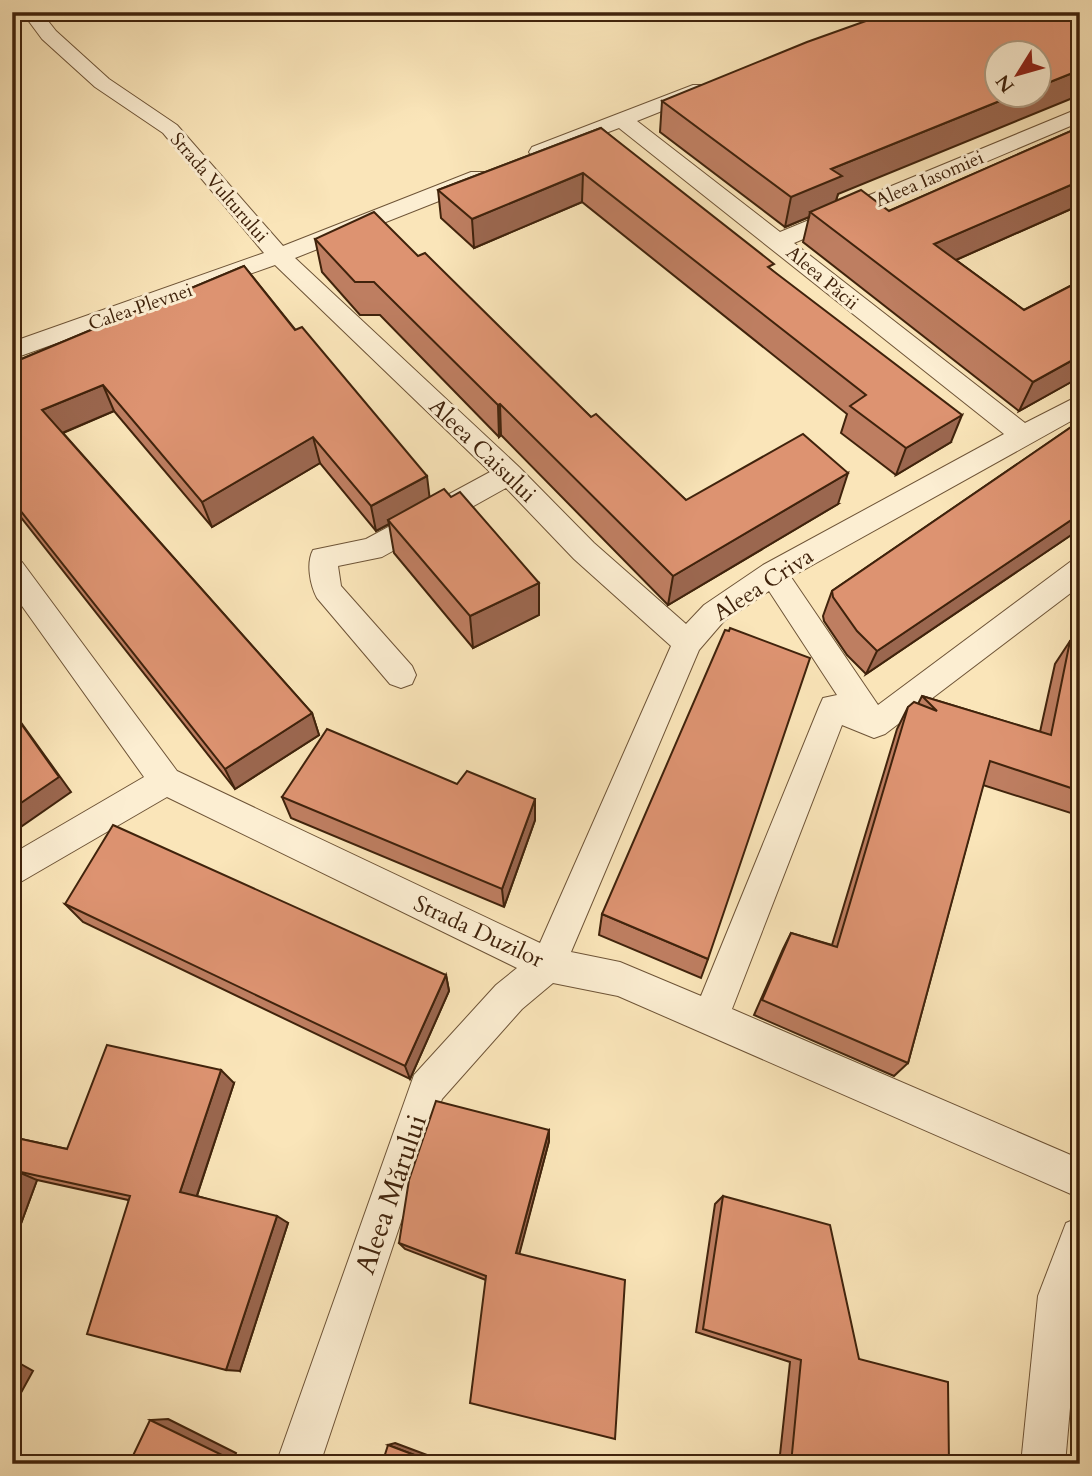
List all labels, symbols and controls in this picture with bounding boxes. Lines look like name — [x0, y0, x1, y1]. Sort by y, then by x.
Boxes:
north arrow — [984, 38, 1054, 108]
text: N — [990, 69, 1021, 98]
street label: Strada Vulturului — [164, 127, 274, 248]
street label: Aleea Iasomiei — [871, 144, 988, 213]
street label: Aleea Păcii — [780, 240, 864, 316]
street label: Calea Plevnei — [85, 277, 196, 337]
street label: Aleea Caisului — [422, 391, 543, 510]
street label: Aleea Criva — [707, 541, 819, 628]
street label: Strada Duzilor — [409, 888, 549, 975]
street label: Aleea Mărului — [346, 1109, 436, 1279]

